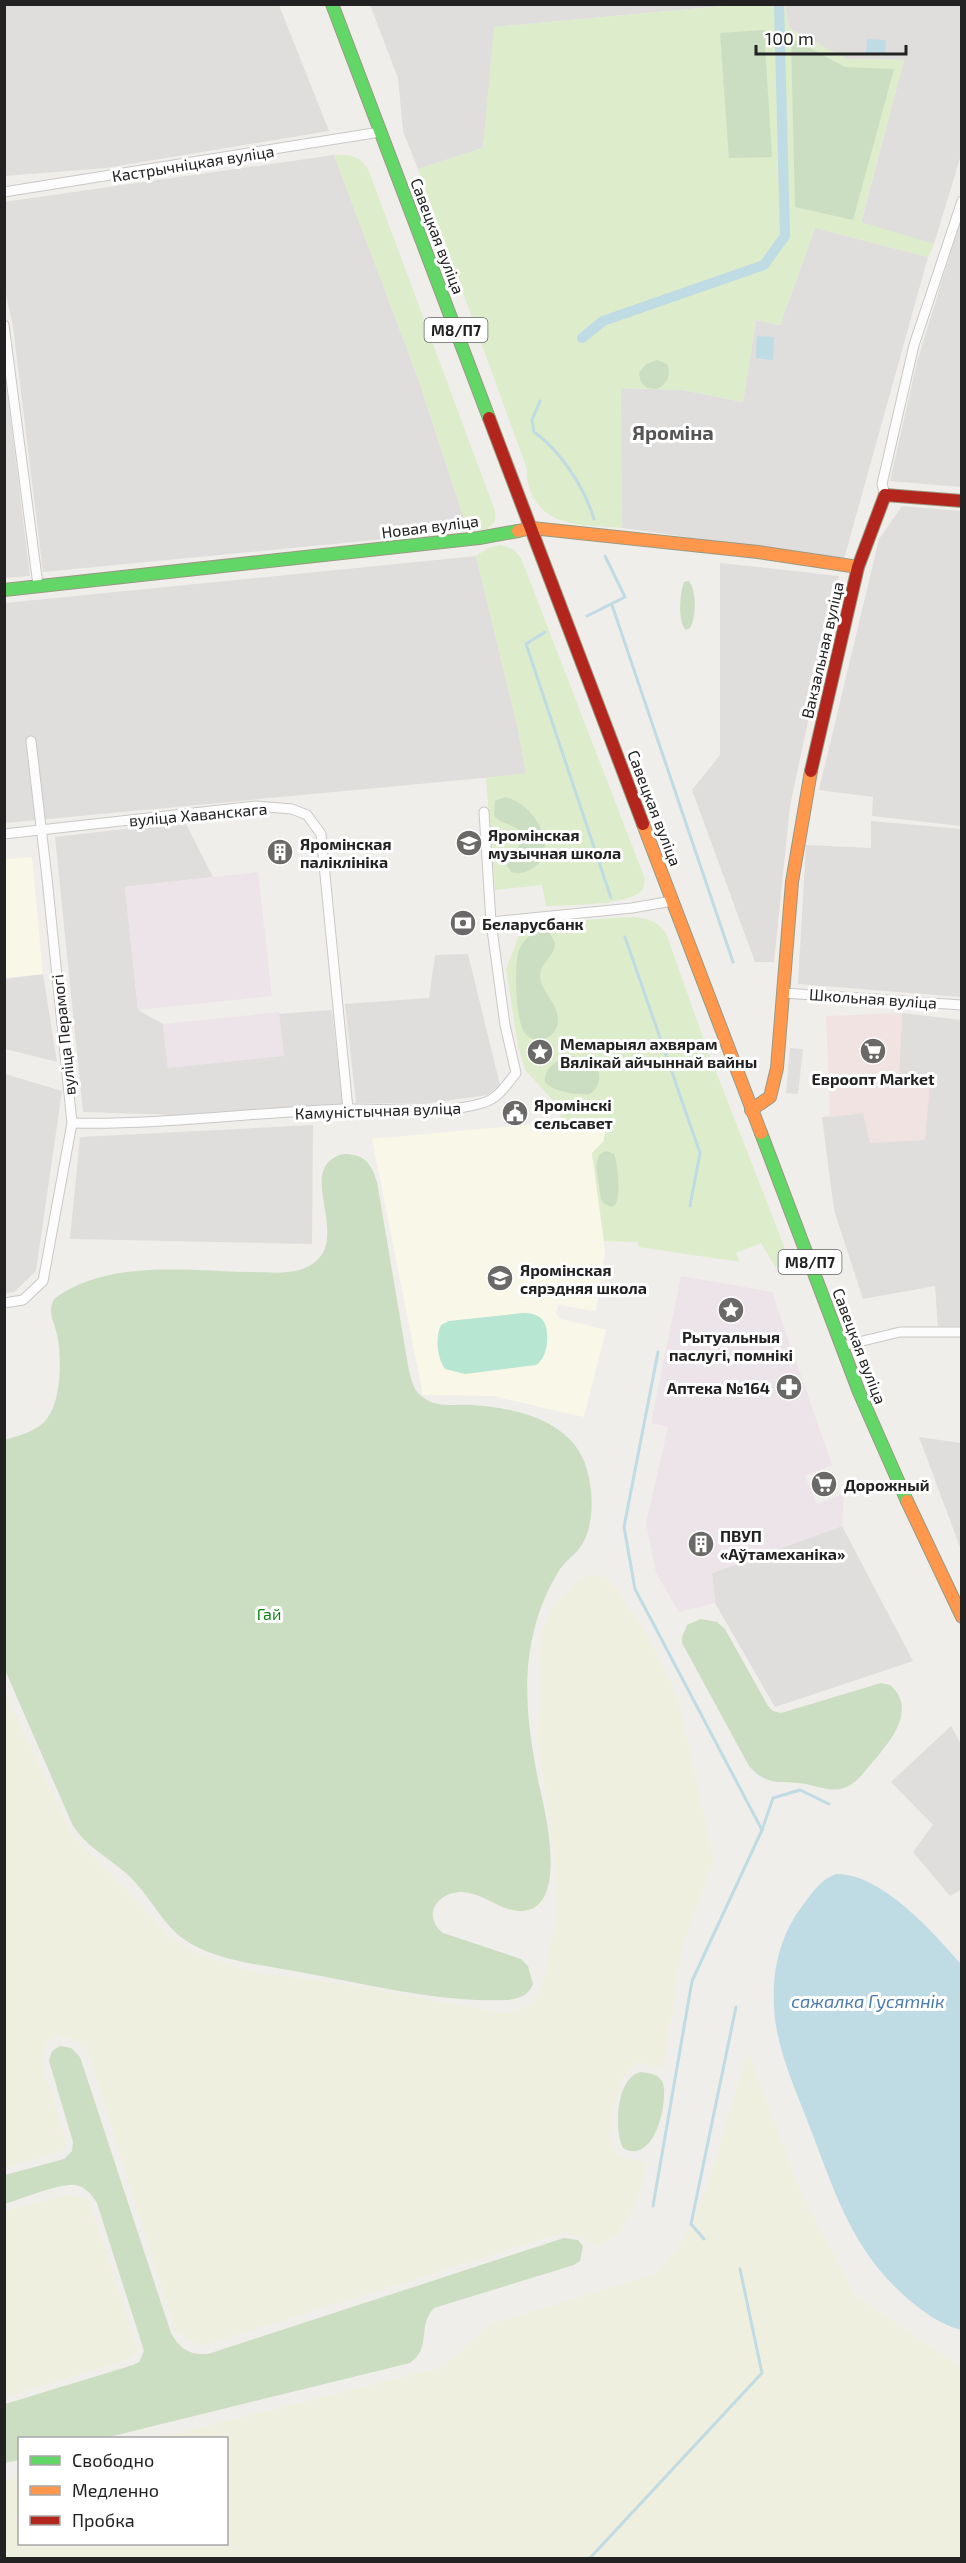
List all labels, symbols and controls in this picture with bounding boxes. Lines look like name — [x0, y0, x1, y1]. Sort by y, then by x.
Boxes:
scale bar — [756, 18, 906, 56]
text: 100 m — [765, 27, 814, 49]
street label: Кастрычніцкая вуліца — [110, 141, 276, 186]
street label: Савецкая вуліца — [406, 175, 469, 297]
road number: М8/П7 — [424, 318, 488, 342]
district label: Яроміна — [632, 420, 714, 444]
street label: Новая вуліца — [380, 511, 480, 542]
street label: Вакзальная вуліца — [797, 580, 848, 720]
street label: Савецкая вуліца — [623, 747, 686, 869]
street label: вуліца Хаванскага — [128, 798, 268, 831]
place label: Яромінская музычная школа — [488, 825, 621, 862]
school or university icon: Яромінская музычная школа — [454, 828, 484, 858]
place label: Яромінская паліклініка — [300, 834, 391, 871]
building icon: Яромінская паліклініка — [265, 837, 295, 867]
bank icon: Беларусбанк — [448, 908, 478, 938]
place label: Беларусбанк — [482, 914, 584, 933]
street label: вуліца Перамогі — [47, 973, 80, 1096]
street label: Школьная вуліца — [808, 984, 938, 1013]
place label: Мемарыял ахвярам Вялікай айчыннай вайны — [560, 1034, 757, 1071]
supermarket icon: Евроопт Market — [858, 1036, 888, 1066]
place icon: Мемарыял ахвярам Вялікай айчыннай вайны — [525, 1037, 555, 1067]
place label: Евроопт Market — [811, 1069, 935, 1088]
place label: Яромінскі сельсавет — [534, 1095, 613, 1132]
street label: Камуністычная вуліца — [294, 1098, 462, 1123]
public building icon: Яромінскі сельсавет — [500, 1098, 530, 1128]
road number: М8/П7 — [778, 1250, 842, 1274]
place label: Яромінская сярэдняя школа — [520, 1260, 647, 1297]
school or university icon: Яромінская сярэдняя школа — [485, 1263, 515, 1293]
street label: Савецкая вуліца — [828, 1285, 891, 1407]
place icon: Рытуальныя паслугі, помнікі — [716, 1295, 746, 1325]
place label: Рытуальныя паслугі, помнікі — [669, 1327, 793, 1364]
pharmacy icon: Аптека №164 — [774, 1372, 804, 1402]
place label: Аптека №164 — [667, 1378, 770, 1397]
supermarket icon: Дорожный — [809, 1469, 839, 1499]
place label: Дорожный — [844, 1475, 929, 1494]
place label: ПВУП «Аўтамеханіка» — [720, 1526, 845, 1563]
building icon: ПВУП «Аўтамеханіка» — [686, 1529, 716, 1559]
park label: Гай — [257, 1604, 281, 1623]
water label: сажалка Гусятнік — [791, 1990, 945, 2012]
legend — [18, 2437, 228, 2545]
text: Свободно — [72, 2449, 154, 2471]
text: Медленно — [72, 2479, 159, 2501]
text: Пробка — [72, 2509, 135, 2531]

